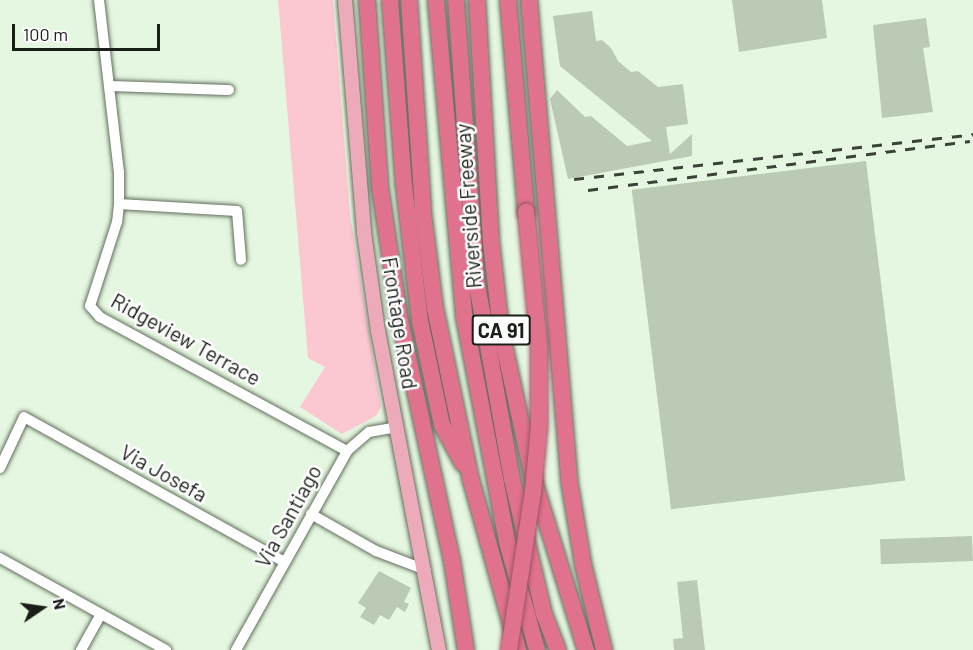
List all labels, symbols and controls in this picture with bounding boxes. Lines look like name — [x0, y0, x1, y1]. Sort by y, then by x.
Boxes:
scale bar — [15, 12, 164, 50]
text: 100 m — [23, 23, 68, 45]
street label: Riverside Freeway — [450, 123, 486, 289]
street label: Frontage Road — [377, 255, 423, 391]
street label: Ridgeview Terrace — [107, 287, 265, 391]
road number: CA 91 — [471, 313, 531, 347]
street label: Via Josefa — [116, 439, 212, 507]
street label: Via Santiago — [250, 460, 326, 572]
north arrow — [12, 578, 72, 638]
text: N — [50, 597, 70, 611]

